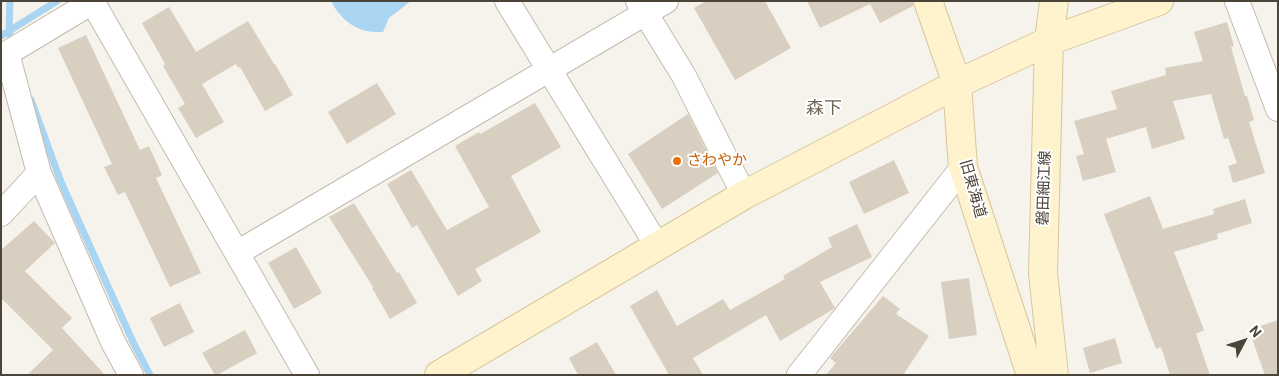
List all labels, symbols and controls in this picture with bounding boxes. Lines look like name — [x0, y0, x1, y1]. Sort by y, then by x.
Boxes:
district label: 森下 — [806, 98, 842, 120]
street label: 磐田細江線 — [1035, 150, 1055, 226]
place label: さわやか — [687, 152, 747, 170]
marker: さわやか — [671, 155, 683, 167]
street label: 旧東海道 — [955, 158, 989, 220]
north arrow — [1219, 316, 1269, 366]
text: N — [1246, 322, 1265, 340]

